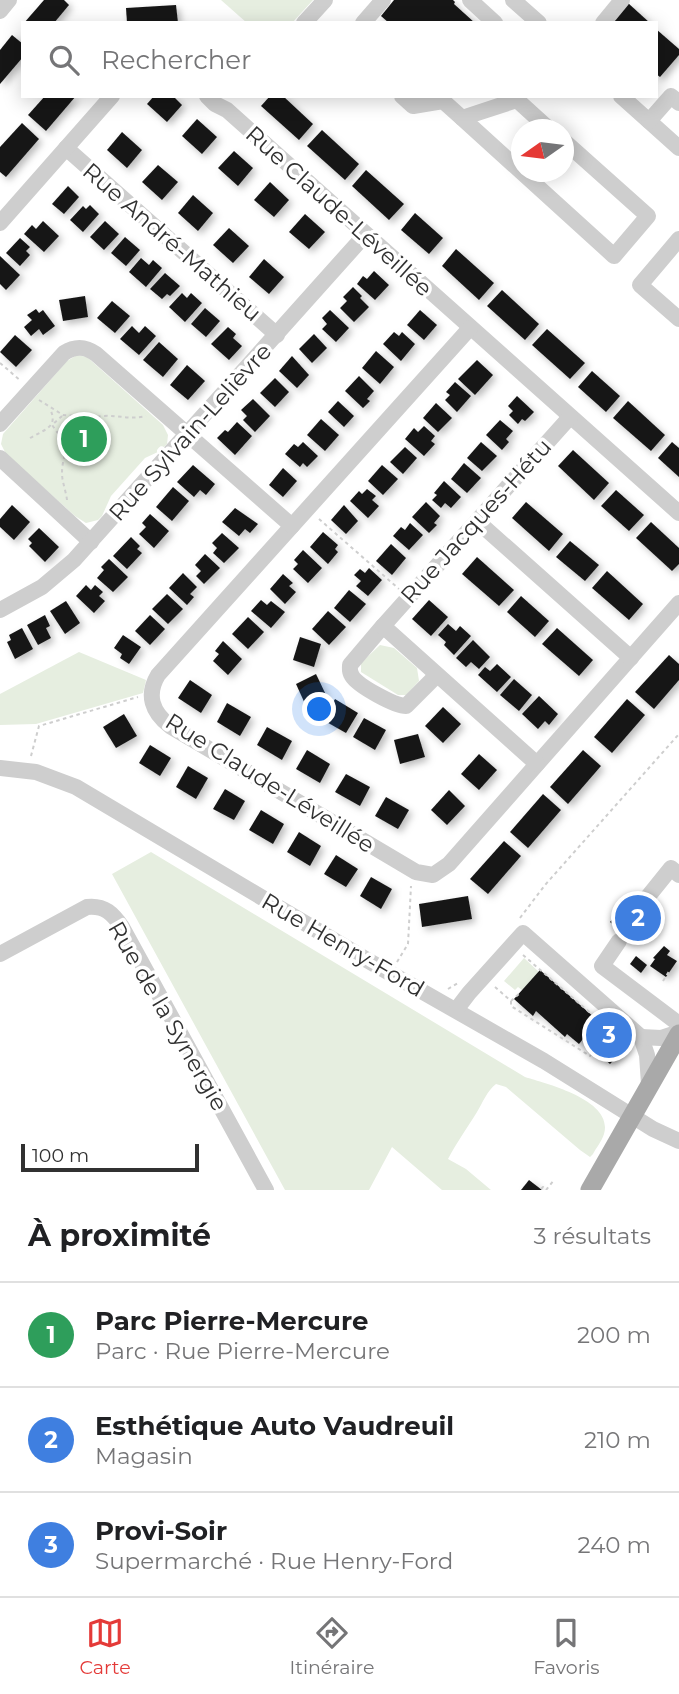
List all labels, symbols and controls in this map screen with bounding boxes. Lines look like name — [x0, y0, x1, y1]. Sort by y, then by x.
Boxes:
search box — [21, 21, 658, 98]
icon: search — [45, 41, 83, 79]
text: Rechercher — [101, 44, 251, 76]
north arrow — [511, 119, 574, 182]
street label: Rue Claude-Léveillée — [240, 120, 438, 302]
street label: Rue André-Mathieu — [77, 157, 267, 327]
street label: Rue Sylvain-Lelièvre — [103, 337, 277, 527]
pin: 1 — [61, 413, 107, 465]
street label: Rue Jacques-Hétu — [395, 433, 557, 609]
your location — [302, 692, 336, 726]
street label: Rue Claude-Léveillée — [160, 707, 380, 859]
street label: Rue Henry-Ford — [257, 887, 429, 1003]
pin: 2 — [615, 892, 661, 944]
street label: Rue de la Synergie — [102, 916, 234, 1116]
pin: 3 — [586, 1009, 632, 1061]
scale bar — [21, 1141, 200, 1173]
text: 100 m — [32, 1144, 89, 1167]
text: À proximité — [28, 1217, 211, 1254]
text: 3 résultats — [534, 1222, 651, 1250]
text: Parc Pierre-Mercure — [95, 1305, 368, 1337]
text: 1 — [46, 1321, 56, 1349]
text: 200 m — [577, 1321, 651, 1349]
text: Parc · Rue Pierre-Mercure — [95, 1337, 390, 1365]
text: Esthétique Auto Vaudreuil — [95, 1410, 454, 1442]
text: 2 — [44, 1426, 58, 1454]
text: 210 m — [584, 1426, 651, 1454]
text: Magasin — [95, 1442, 193, 1470]
text: Provi-Soir — [95, 1515, 227, 1547]
text: 3 — [44, 1531, 58, 1559]
text: 240 m — [578, 1531, 651, 1559]
text: Supermarché · Rue Henry-Ford — [95, 1547, 453, 1575]
tab: Carte — [79, 1614, 131, 1679]
tab: Itinéraire — [289, 1614, 374, 1679]
tab: Favoris — [533, 1614, 600, 1679]

